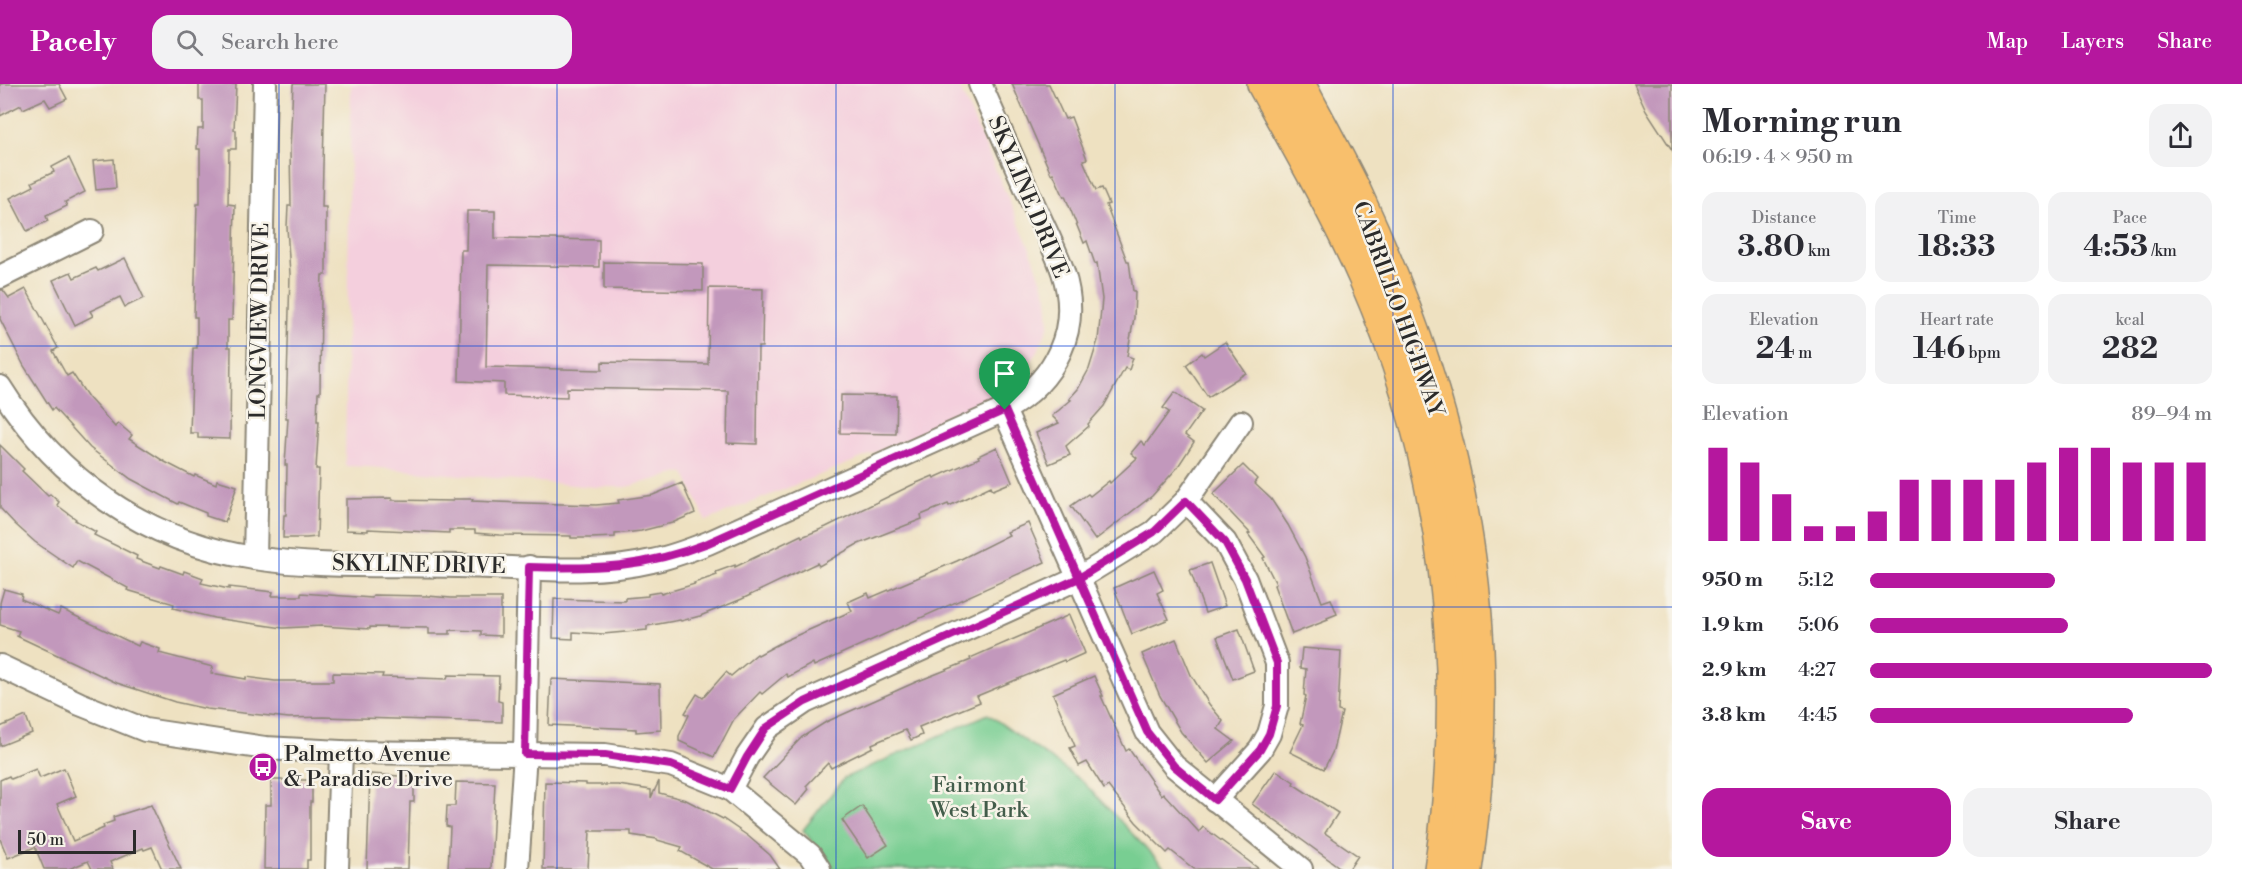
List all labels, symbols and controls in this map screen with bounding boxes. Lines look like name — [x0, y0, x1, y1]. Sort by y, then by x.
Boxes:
search box — [152, 15, 572, 69]
text: Pacely — [30, 25, 116, 60]
icon: search — [173, 26, 206, 59]
text: Search here — [221, 29, 339, 56]
text: Map — [1987, 29, 2028, 55]
text: Layers — [2061, 29, 2124, 55]
text: Share — [2157, 29, 2212, 55]
text: Morning run — [1702, 102, 1902, 143]
button: share — [2149, 104, 2212, 167]
street label: SKYLINE DRIVE — [982, 112, 1074, 282]
text: 06:19 · 4 × 950 m — [1702, 145, 1853, 170]
street label: CABRILLO HIGHWAY — [1346, 198, 1450, 422]
text: Distance — [1752, 208, 1816, 228]
text: Time — [1938, 208, 1976, 228]
text: Pace — [2113, 208, 2147, 228]
street label: LONGVIEW DRIVE — [245, 222, 275, 420]
text: 3.80 — [1738, 228, 1805, 266]
text: 18:33 — [1918, 228, 1996, 266]
text: 4:53 — [2083, 228, 2148, 266]
text: km — [1805, 241, 1830, 261]
text: /km — [2148, 241, 2177, 261]
text: Elevation — [1749, 310, 1819, 330]
text: Heart rate — [1920, 310, 1994, 330]
text: kcal — [2115, 310, 2145, 330]
text: 24 — [1756, 330, 1795, 368]
text: 146 — [1913, 330, 1965, 368]
text: 282 — [2102, 330, 2158, 368]
text: m — [1795, 343, 1812, 363]
text: bpm — [1965, 343, 2001, 363]
pin — [979, 348, 1030, 410]
icon: arrive — [988, 357, 1021, 390]
text: Elevation — [1702, 402, 1789, 427]
text: 89–94 m — [2131, 402, 2212, 427]
street label: SKYLINE DRIVE — [332, 550, 506, 580]
text: 950 m — [1702, 568, 1763, 593]
text: 5:12 — [1798, 568, 1834, 593]
text: 1.9 km — [1702, 613, 1764, 638]
text: 5:06 — [1798, 613, 1839, 638]
text: 2.9 km — [1702, 658, 1766, 683]
text: 4:27 — [1798, 658, 1836, 683]
text: 3.8 km — [1702, 703, 1766, 728]
text: 4:45 — [1798, 703, 1837, 728]
place label: Palmetto Avenue & Paradise Drive — [284, 741, 453, 793]
bus stop icon: Palmetto Avenue & Paradise Drive — [247, 751, 279, 783]
park label: Fairmont West Park — [929, 772, 1029, 824]
button: Save — [1702, 788, 1951, 857]
button: Share — [1963, 788, 2212, 857]
scale bar — [18, 827, 136, 854]
text: 50 m — [27, 830, 64, 850]

